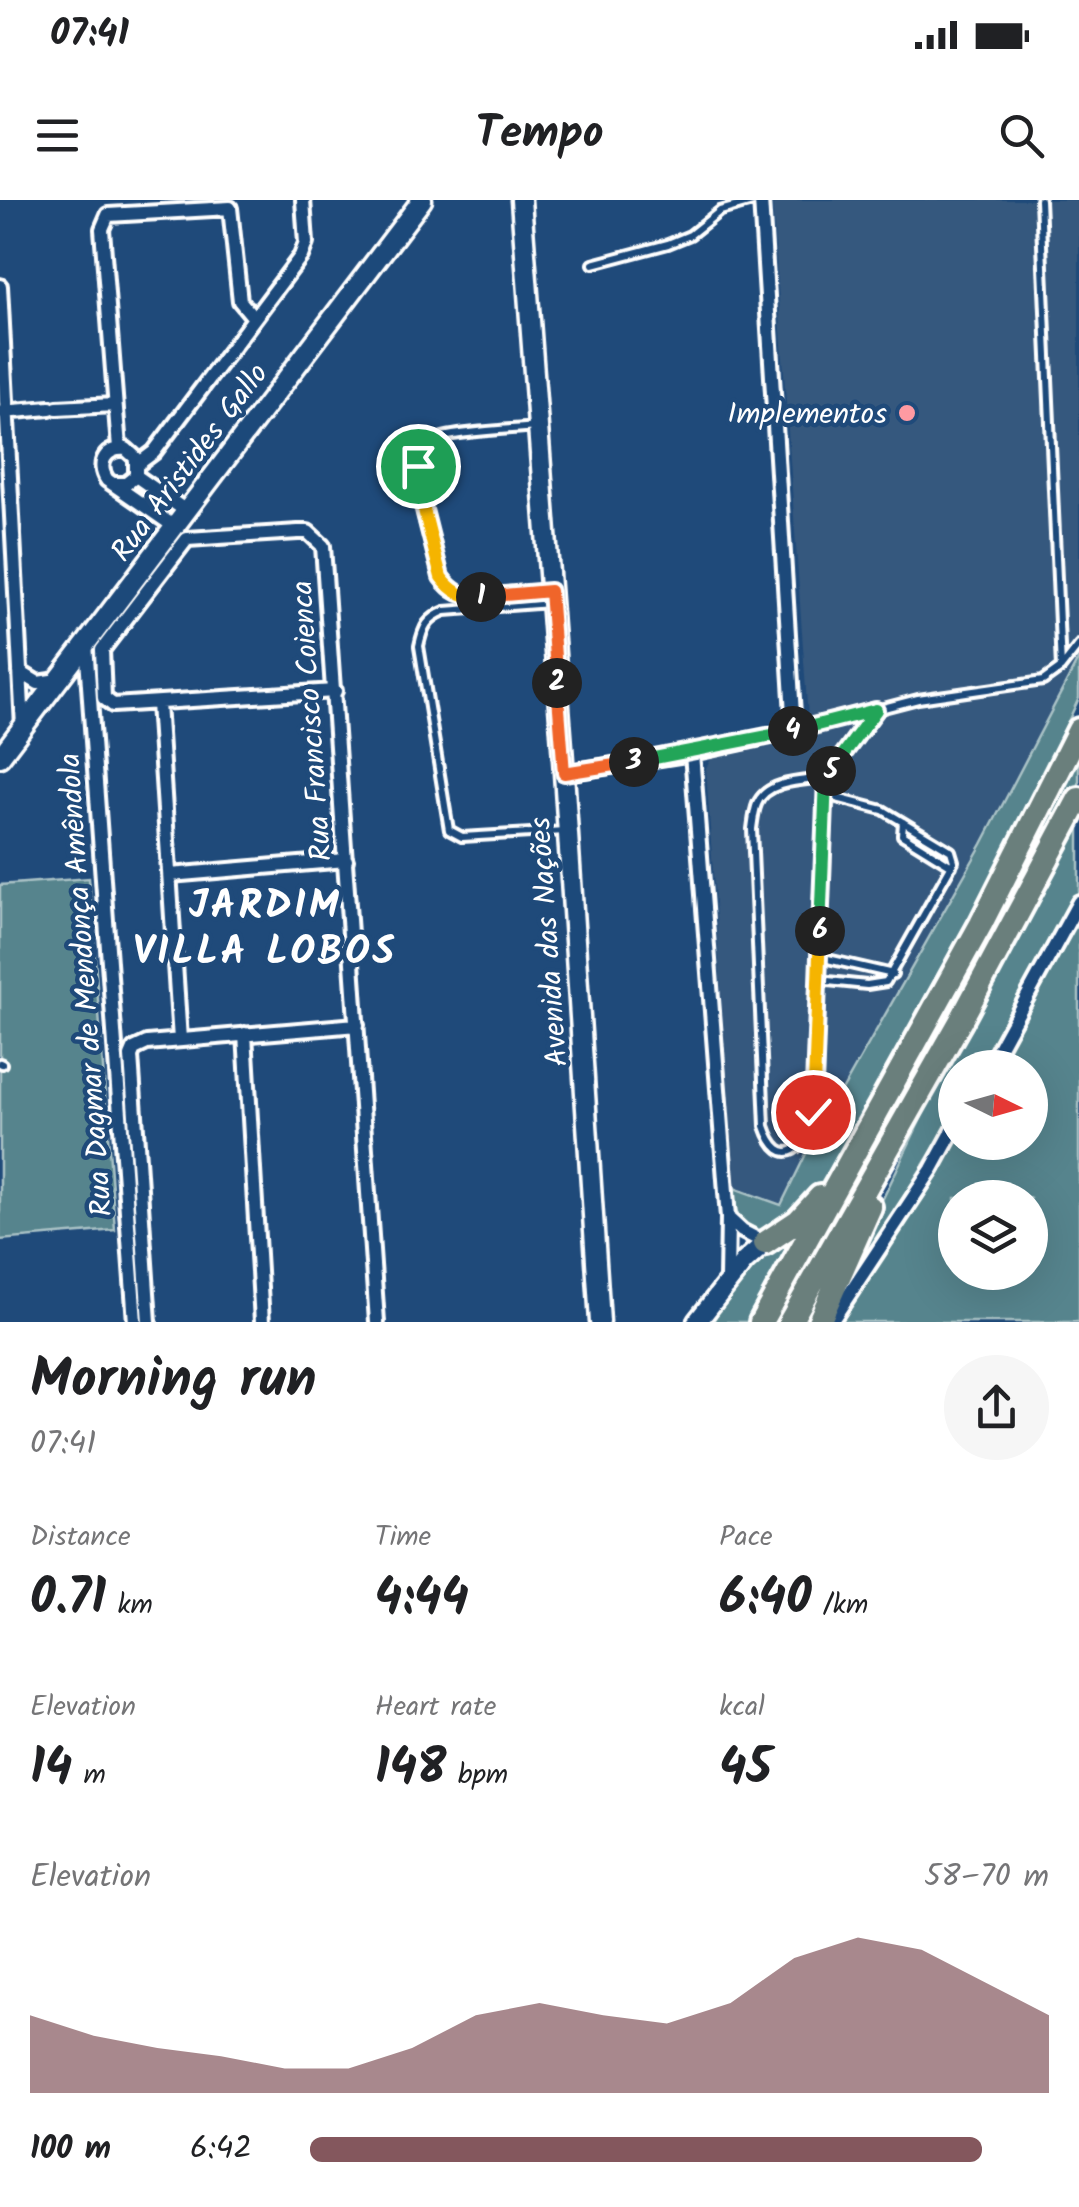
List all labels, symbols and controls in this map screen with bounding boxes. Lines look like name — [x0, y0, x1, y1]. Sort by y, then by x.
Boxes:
text: 07:41 — [50, 5, 129, 65]
text: Tempo — [475, 99, 604, 171]
icon: menu — [30, 108, 85, 163]
icon: search — [994, 108, 1049, 163]
street label: Rua Aristides Gallo — [100, 353, 282, 573]
place label: Implementos — [727, 391, 887, 439]
marker: Implementos — [896, 402, 918, 424]
pin — [376, 424, 461, 509]
icon: arrive — [391, 439, 446, 494]
pin: 1 — [456, 572, 506, 622]
text: 1 — [477, 574, 485, 619]
street label: Rua Francisco Coienca — [279, 579, 347, 863]
pin: 2 — [532, 658, 582, 708]
text: 2 — [549, 660, 565, 705]
pin: 4 — [768, 706, 818, 756]
text: 4 — [785, 708, 801, 753]
pin: 3 — [609, 737, 659, 787]
text: 3 — [626, 739, 642, 784]
pin: 5 — [806, 746, 856, 796]
text: 5 — [824, 748, 838, 793]
street label: Rua Dagmar de Mendonça Amêndola — [47, 751, 127, 1218]
street label: Avenida das Nações — [517, 815, 583, 1068]
district label: JARDIM VILLA LOBOS — [133, 875, 397, 985]
pin: 6 — [795, 906, 845, 956]
text: 6 — [812, 908, 828, 953]
north arrow — [938, 1050, 1048, 1160]
map controls — [938, 1050, 1048, 1290]
pin — [771, 1070, 856, 1155]
icon: check — [786, 1085, 841, 1140]
button: layers — [938, 1180, 1048, 1290]
text: Morning run — [30, 1338, 317, 1425]
button: share — [944, 1355, 1049, 1460]
text: 07:41 — [30, 1419, 96, 1470]
text: Distance — [30, 1515, 131, 1560]
text: Time — [375, 1515, 431, 1560]
text: Pace — [719, 1515, 773, 1560]
text: 0.71 — [30, 1560, 106, 1640]
text: 4:44 — [375, 1560, 469, 1640]
text: 6:40 — [719, 1560, 812, 1640]
text: km — [106, 1583, 153, 1628]
text: /km — [812, 1583, 868, 1628]
text: Elevation — [30, 1685, 136, 1730]
text: Heart rate — [375, 1685, 496, 1730]
text: kcal — [719, 1685, 765, 1730]
text: 14 — [30, 1730, 72, 1810]
text: 148 — [375, 1730, 447, 1810]
text: 45 — [719, 1730, 772, 1810]
text: m — [72, 1753, 106, 1798]
text: bpm — [447, 1753, 508, 1798]
text: Elevation — [30, 1852, 151, 1903]
text: 58–70 m — [924, 1852, 1049, 1903]
text: 100 m — [30, 2124, 111, 2175]
text: 6:42 — [190, 2124, 252, 2175]

